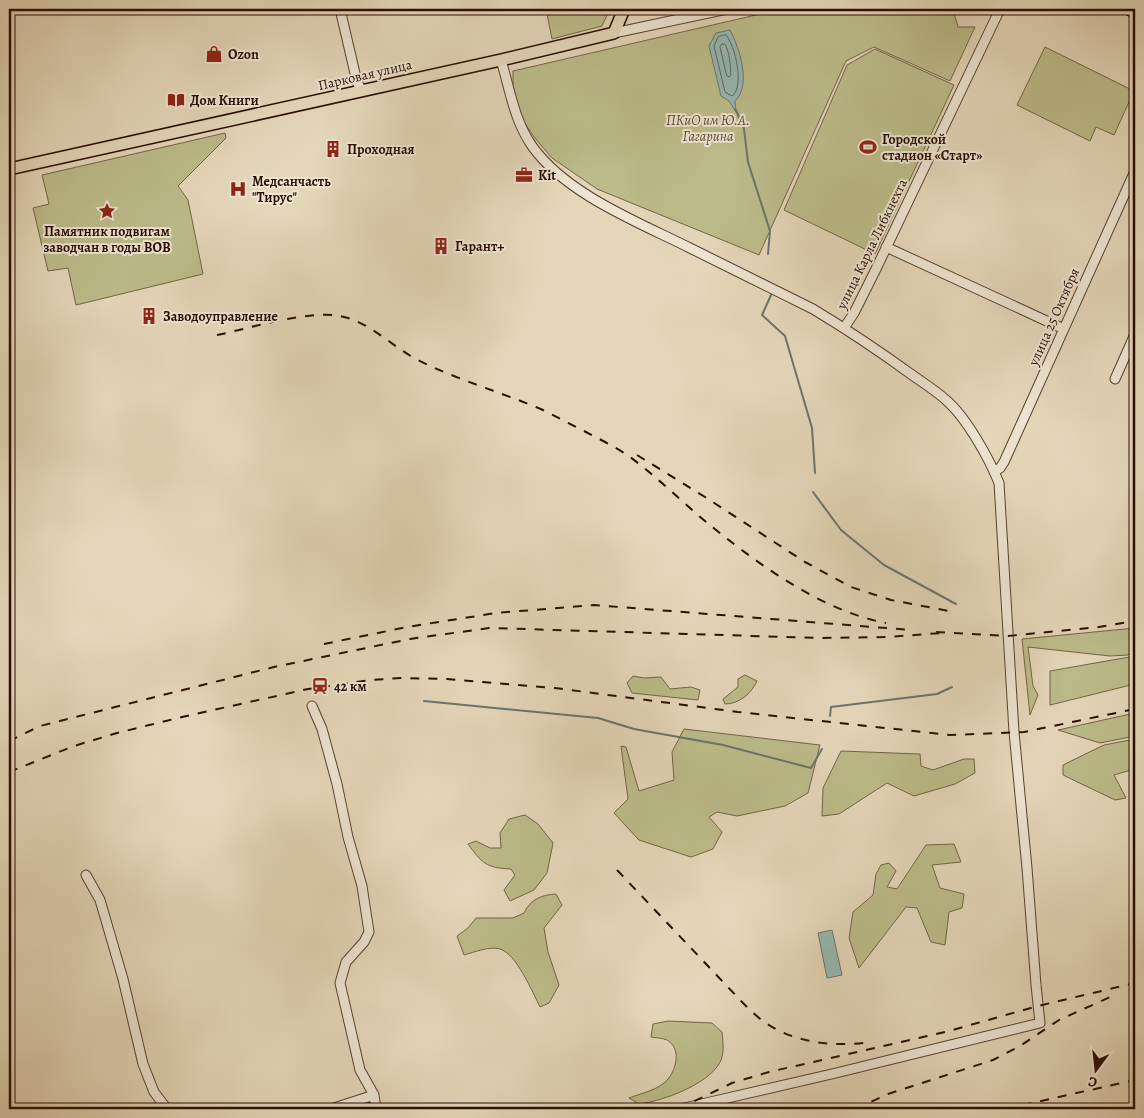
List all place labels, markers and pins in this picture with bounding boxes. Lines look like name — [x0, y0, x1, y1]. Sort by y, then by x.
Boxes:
shop icon: Ozon — [204, 44, 224, 64]
place label: Ozon — [228, 45, 259, 64]
library icon: Дом Книги — [166, 90, 186, 110]
place label: Дом Книги — [190, 91, 259, 110]
place label: Городской стадион «Старт» — [882, 130, 983, 165]
sports icon: Городской стадион «Старт» — [858, 137, 878, 157]
building icon: Проходная — [323, 139, 343, 159]
place label: Проходная — [347, 140, 415, 159]
office icon: Kit — [514, 165, 534, 185]
place label: Kit — [538, 166, 556, 185]
place label: Медсанчасть "Тирус" — [252, 172, 331, 207]
hospital icon: Медсанчасть "Тирус" — [228, 179, 248, 199]
place icon: Памятник подвигам заводчан в годы ВОВ — [97, 201, 117, 221]
place label: Памятник подвигам заводчан в годы ВОВ — [43, 222, 171, 257]
building icon: Гарант+ — [431, 236, 451, 256]
place label: Гарант+ — [455, 237, 504, 256]
building icon: Заводоуправление — [139, 306, 159, 326]
place label: Заводоуправление — [163, 307, 278, 326]
station icon: 42 км — [310, 676, 330, 696]
place label: 42 км — [334, 677, 367, 696]

